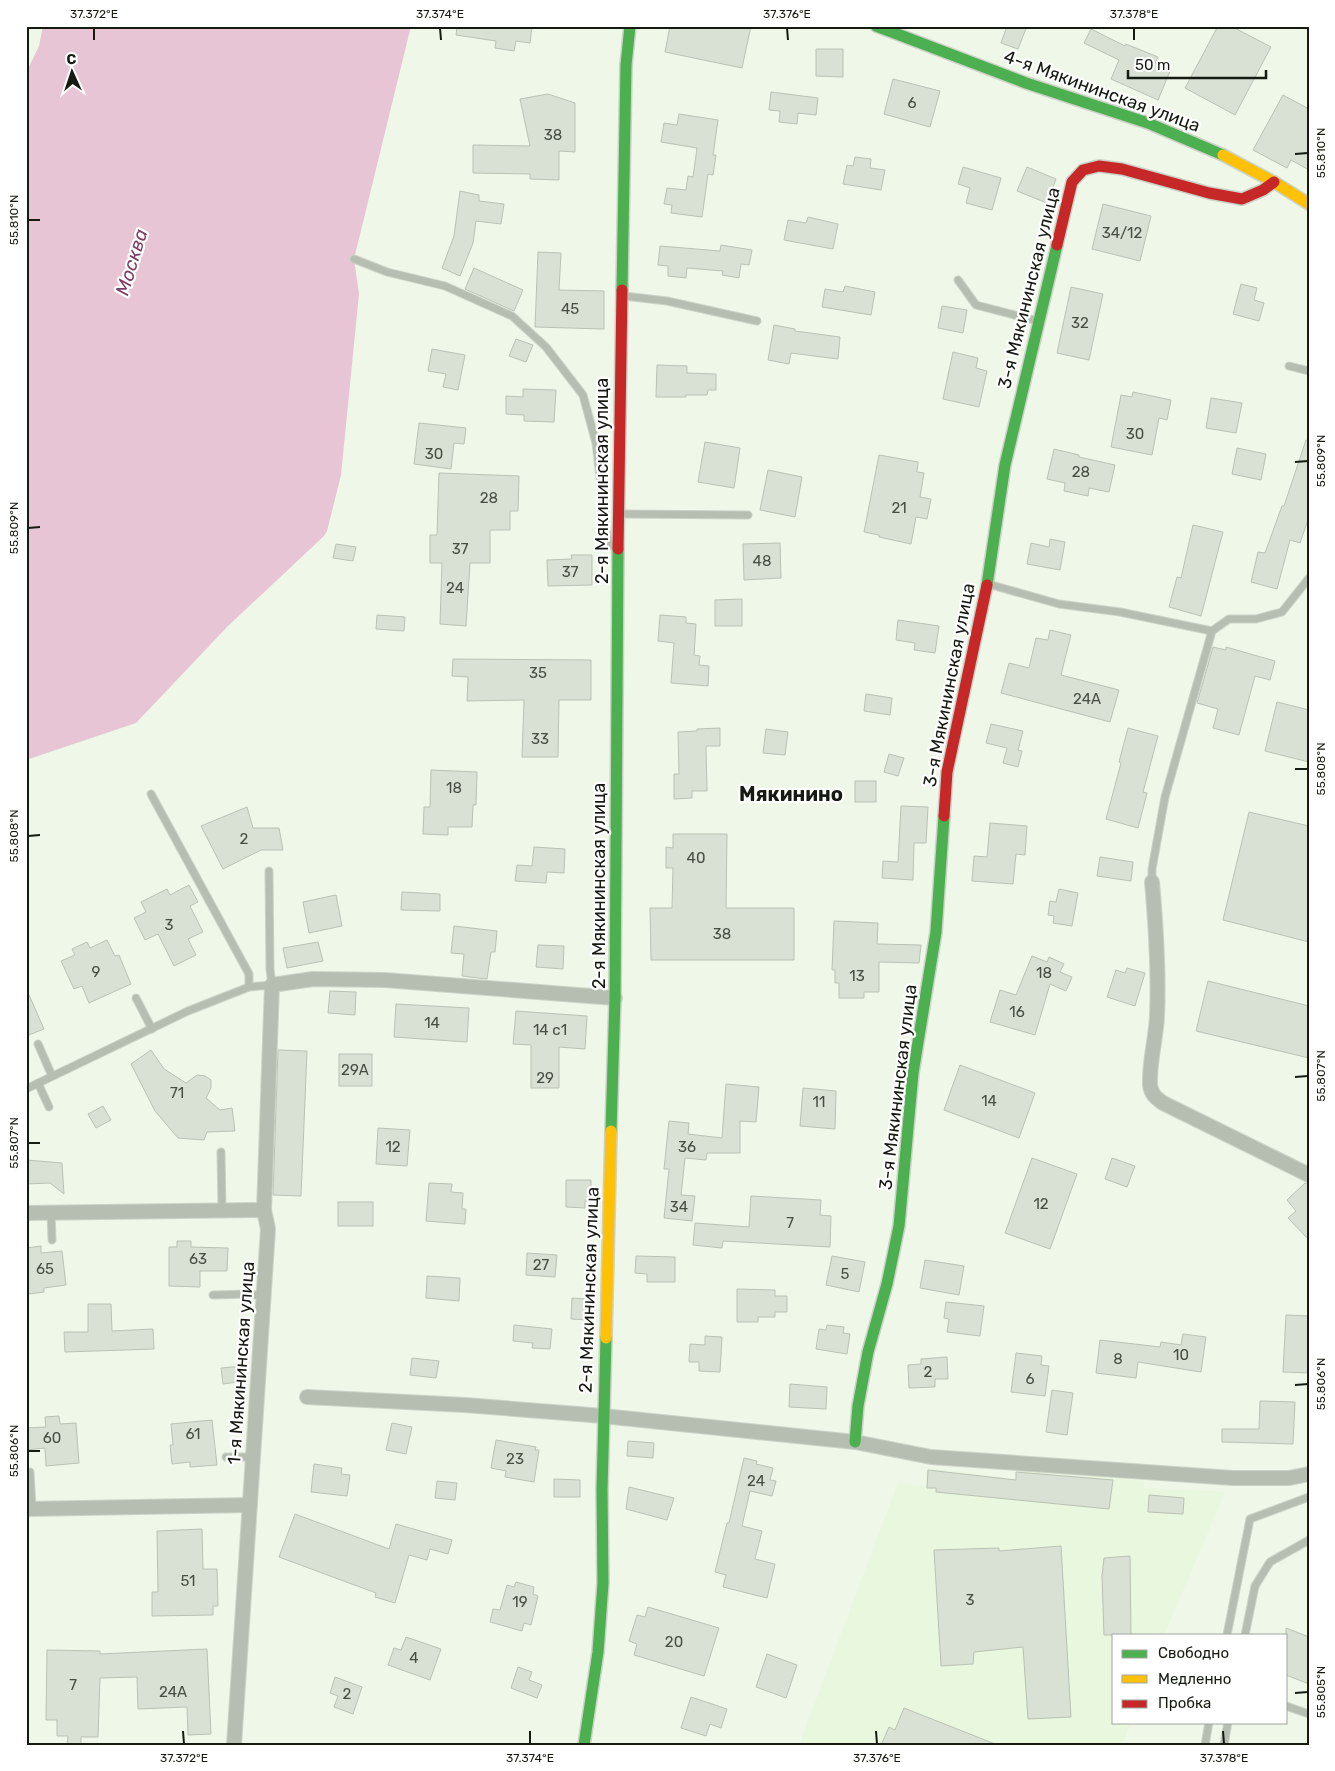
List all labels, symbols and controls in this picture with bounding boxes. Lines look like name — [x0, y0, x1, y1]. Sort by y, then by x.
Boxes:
text: 37.372°E — [70, 7, 118, 21]
text: 37.374°E — [416, 7, 464, 21]
text: 37.376°E — [763, 7, 811, 21]
text: 37.378°E — [1110, 7, 1158, 21]
street label: 4-я Мякининская улица — [1001, 45, 1203, 137]
north arrow — [48, 48, 98, 98]
scale bar — [1128, 48, 1265, 80]
text: С — [66, 51, 77, 68]
text: 50 m — [1135, 56, 1170, 74]
house number: 6 — [907, 94, 917, 112]
house number: 38 — [544, 126, 562, 144]
text: 55.810°N — [1314, 128, 1328, 178]
street label: 3-я Мякининская улица — [993, 185, 1065, 391]
text: 55.810°N — [7, 195, 21, 245]
house number: 34/12 — [1102, 224, 1143, 242]
water label: Москва — [110, 226, 152, 298]
house number: 45 — [561, 300, 579, 318]
house number: 32 — [1071, 314, 1089, 332]
street label: 2-я Мякининская улица — [591, 378, 613, 584]
house number: 30 — [1126, 425, 1144, 443]
text: 55.809°N — [1314, 435, 1328, 487]
house number: 30 — [425, 445, 443, 463]
house number: 28 — [1072, 463, 1090, 481]
house number: 28 — [480, 489, 498, 507]
house number: 21 — [891, 499, 907, 517]
text: 55.809°N — [7, 502, 21, 554]
house number: 37 — [452, 540, 469, 558]
house number: 48 — [753, 552, 771, 570]
house number: 37 — [562, 563, 579, 581]
house number: 24 — [446, 579, 464, 597]
street label: 3-я Мякининская улица — [918, 581, 980, 789]
house number: 35 — [529, 664, 547, 682]
house number: 24А — [1073, 690, 1101, 708]
house number: 33 — [531, 730, 549, 748]
text: 55.808°N — [1314, 743, 1328, 795]
house number: 18 — [446, 779, 462, 797]
district label: Мякинино — [739, 782, 843, 806]
street label: 2-я Мякининская улица — [588, 783, 610, 989]
text: 55.808°N — [7, 810, 21, 862]
house number: 2 — [240, 830, 249, 848]
house number: 40 — [687, 849, 705, 867]
house number: 3 — [164, 916, 174, 934]
house number: 38 — [713, 925, 731, 943]
house number: 9 — [92, 963, 101, 981]
house number: 18 — [1036, 964, 1052, 982]
house number: 13 — [849, 967, 865, 985]
street label: 3-я Мякининская улица — [874, 983, 922, 1191]
house number: 16 — [1009, 1003, 1025, 1021]
house number: 14 — [424, 1014, 440, 1032]
house number: 14 с1 — [533, 1021, 567, 1039]
text: 55.807°N — [1314, 1050, 1328, 1102]
house number: 29А — [341, 1061, 369, 1079]
house number: 29 — [536, 1069, 554, 1087]
house number: 71 — [170, 1084, 184, 1102]
house number: 14 — [981, 1092, 997, 1110]
house number: 11 — [813, 1093, 825, 1111]
text: 55.807°N — [7, 1117, 21, 1169]
house number: 12 — [385, 1138, 401, 1156]
house number: 36 — [678, 1138, 696, 1156]
street label: 2-я Мякининская улица — [574, 1187, 604, 1393]
house number: 12 — [1033, 1195, 1049, 1213]
house number: 34 — [670, 1198, 688, 1216]
house number: 7 — [786, 1214, 794, 1232]
house number: 63 — [189, 1250, 207, 1268]
house number: 27 — [533, 1256, 550, 1274]
house number: 65 — [36, 1260, 54, 1278]
street label: 1-я Мякининская улица — [223, 1261, 259, 1465]
house number: 5 — [841, 1265, 850, 1283]
house number: 10 — [1173, 1346, 1189, 1364]
house number: 8 — [1113, 1350, 1123, 1368]
text: 55.806°N — [1314, 1358, 1328, 1410]
house number: 2 — [924, 1363, 933, 1381]
house number: 6 — [1025, 1370, 1035, 1388]
text: 55.806°N — [7, 1425, 21, 1477]
house number: 61 — [185, 1425, 201, 1443]
house number: 60 — [43, 1429, 61, 1447]
house number: 23 — [506, 1450, 524, 1468]
house number: 24 — [747, 1472, 765, 1490]
house number: 51 — [180, 1572, 196, 1590]
house number: 3 — [965, 1591, 975, 1609]
house number: 19 — [512, 1593, 528, 1611]
house number: 20 — [665, 1633, 683, 1651]
legend — [1112, 1634, 1288, 1724]
text: Свободно — [1158, 1644, 1229, 1662]
house number: 4 — [409, 1649, 419, 1667]
text: 55.805°N — [1314, 1666, 1328, 1718]
text: Медленно — [1158, 1670, 1231, 1688]
house number: 7 — [69, 1676, 77, 1694]
house number: 24А — [159, 1683, 187, 1701]
house number: 2 — [343, 1685, 352, 1703]
text: Пробка — [1158, 1694, 1211, 1712]
text: 37.372°E — [160, 1751, 208, 1765]
text: 37.374°E — [506, 1751, 554, 1765]
text: 37.376°E — [853, 1751, 901, 1765]
text: 37.378°E — [1200, 1751, 1248, 1765]

